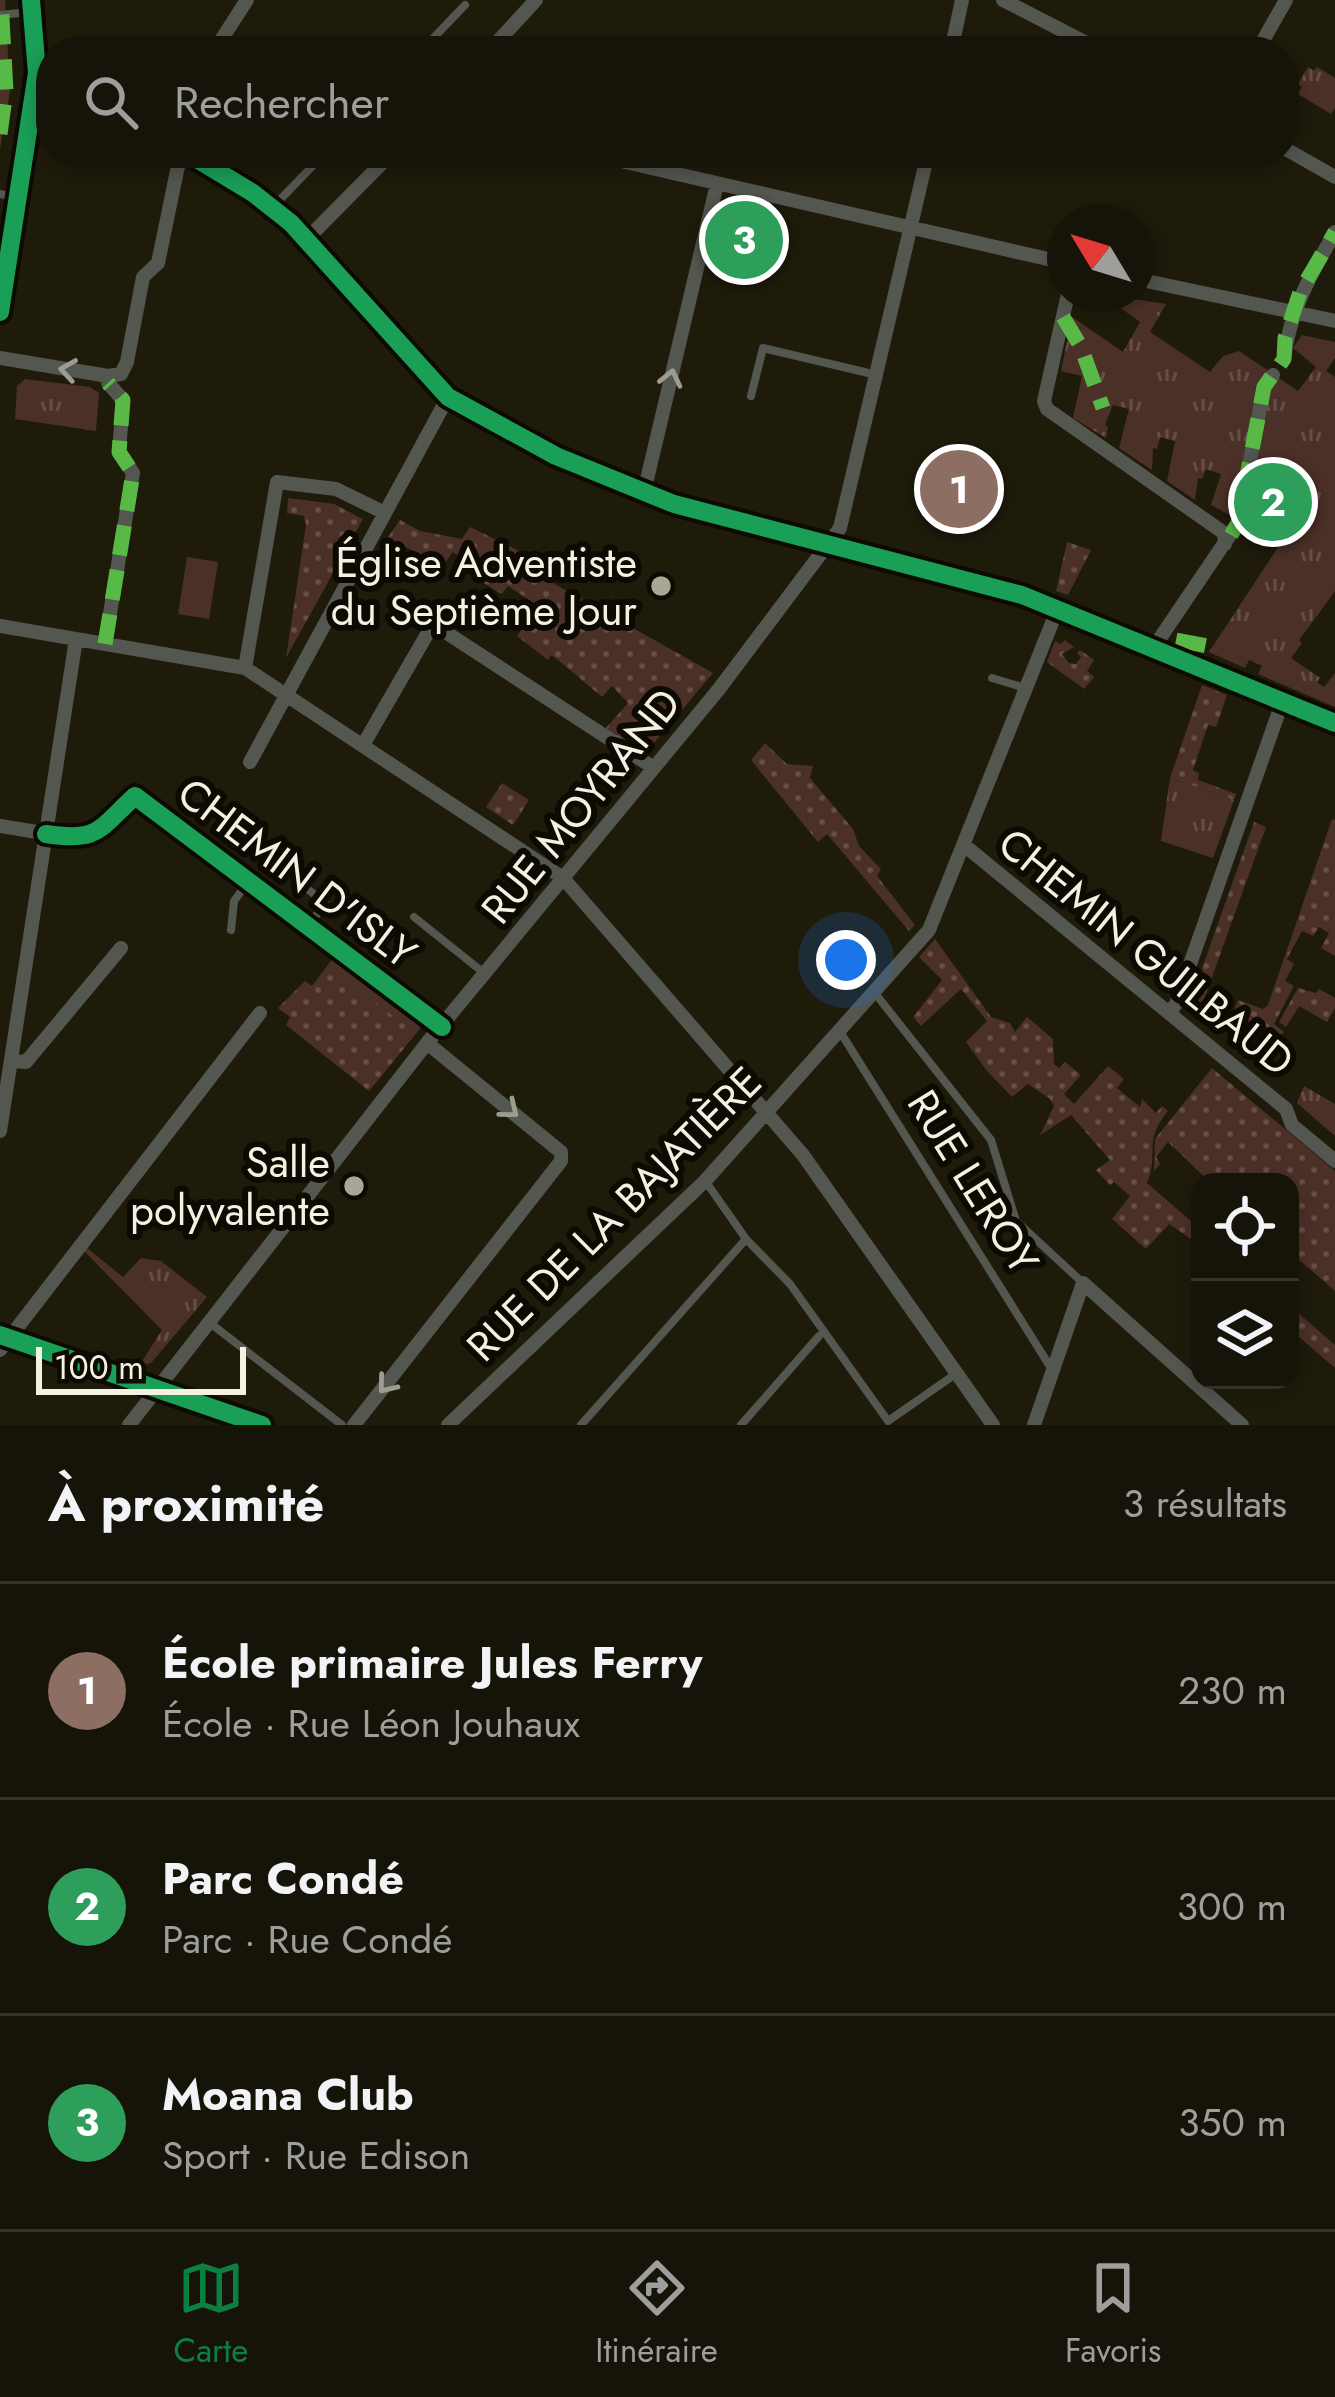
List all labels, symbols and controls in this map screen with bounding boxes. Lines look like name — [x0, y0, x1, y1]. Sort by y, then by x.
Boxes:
search box — [36, 36, 1299, 168]
icon: search — [78, 69, 144, 135]
text: Rechercher — [174, 70, 389, 135]
pin: 3 — [705, 195, 783, 285]
north arrow — [1047, 204, 1155, 312]
one-way arrow — [58, 358, 78, 383]
one-way arrow — [658, 369, 683, 389]
pin: 1 — [920, 444, 998, 534]
pin: 2 — [1234, 457, 1312, 547]
place label: Église Adventiste du Septième Jour — [331, 532, 638, 641]
marker: Église Adventiste du Septième Jour — [648, 573, 674, 599]
street label: RUE MOYRAND — [467, 675, 695, 937]
street label: CHEMIN D'ISLY — [165, 763, 429, 983]
street label: CHEMIN GUILBAUD — [985, 814, 1307, 1090]
your location — [816, 930, 876, 990]
street label: RUE DE LA BAJATIÈRE — [453, 1053, 775, 1375]
street label: RUE LEROY — [892, 1078, 1054, 1286]
one-way arrow — [496, 1096, 518, 1118]
place label: Salle polyvalente — [130, 1132, 330, 1241]
marker: Salle polyvalente — [341, 1173, 367, 1199]
map controls — [1191, 1173, 1299, 1389]
button: locate — [1191, 1173, 1299, 1281]
button: layers — [1191, 1281, 1299, 1389]
scale bar — [36, 1341, 246, 1394]
text: 100 m — [54, 1344, 144, 1391]
one-way arrow — [379, 1371, 400, 1393]
text: À proximité — [48, 1466, 324, 1540]
text: 3 résultats — [1123, 1475, 1287, 1532]
text: École primaire Jules Ferry — [162, 1630, 703, 1695]
text: 1 — [77, 1662, 97, 1719]
text: 230 m — [1178, 1662, 1287, 1719]
text: École · Rue Léon Jouhaux — [162, 1695, 580, 1752]
text: Parc Condé — [162, 1846, 404, 1911]
text: 2 — [74, 1878, 100, 1935]
text: 300 m — [1177, 1878, 1287, 1935]
text: Parc · Rue Condé — [162, 1911, 452, 1968]
text: Moana Club — [162, 2062, 414, 2127]
text: 3 — [75, 2094, 99, 2151]
text: 350 m — [1178, 2094, 1287, 2151]
text: Sport · Rue Edison — [162, 2127, 470, 2184]
tab: Carte — [174, 2255, 248, 2374]
tab: Itinéraire — [595, 2255, 718, 2374]
tab: Favoris — [1065, 2255, 1161, 2374]

